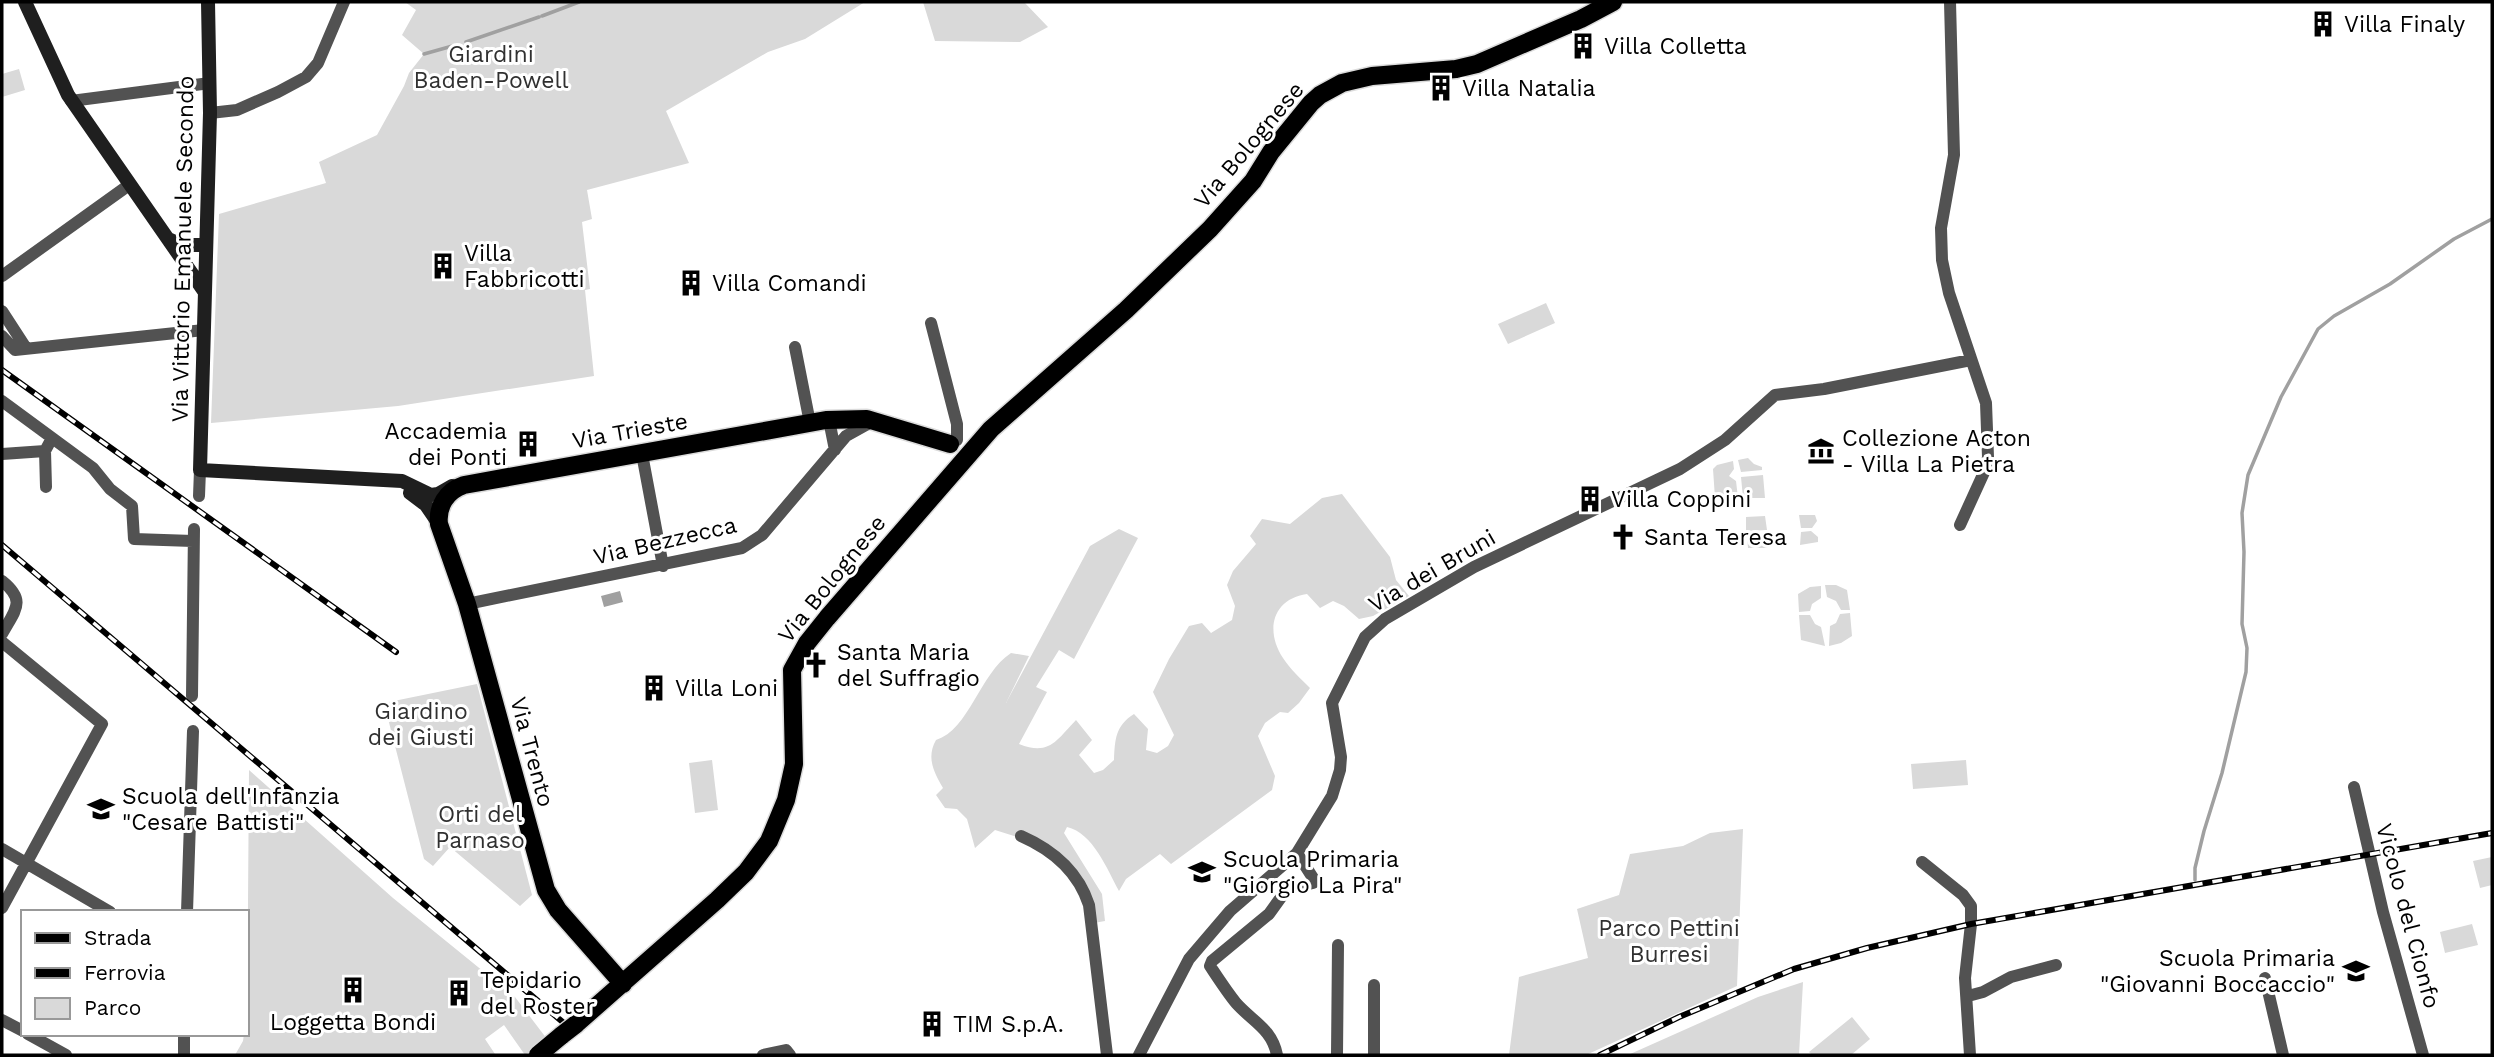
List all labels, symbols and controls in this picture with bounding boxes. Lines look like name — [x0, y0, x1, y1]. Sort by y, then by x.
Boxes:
building icon: Villa Finaly — [2308, 9, 2338, 39]
place label: Villa Finaly — [2344, 11, 2465, 38]
building icon: Villa Colletta — [1568, 31, 1598, 61]
place label: Villa Colletta — [1604, 33, 1747, 60]
park label: Giardini Baden-Powell — [413, 41, 569, 94]
building icon: Villa Natalia — [1426, 73, 1456, 103]
street label: Via Vittorio Emanuele Secondo — [166, 75, 200, 423]
place label: Villa Natalia — [1462, 75, 1596, 102]
street label: Via Bolognese — [1188, 77, 1310, 213]
place label: Villa Fabbricotti — [464, 240, 585, 293]
building icon: Villa Fabbricotti — [428, 251, 458, 281]
building icon: Villa Comandi — [676, 268, 706, 298]
place label: Villa Comandi — [712, 270, 867, 297]
street label: Via Trieste — [570, 408, 690, 454]
place label: Accademia dei Ponti — [385, 418, 507, 471]
place label: Collezione Acton - Villa La Pietra — [1842, 425, 2031, 478]
building icon: Accademia dei Ponti — [513, 429, 543, 459]
museum icon: Collezione Acton - Villa La Pietra — [1806, 436, 1836, 466]
building icon: Villa Coppini — [1575, 484, 1605, 514]
place label: Villa Coppini — [1611, 486, 1751, 513]
street label: Via Bolognese — [772, 510, 892, 648]
street label: Via Bezzecca — [591, 511, 739, 571]
church icon: Santa Teresa — [1608, 522, 1638, 552]
street label: Via dei Bruni — [1364, 524, 1500, 618]
place label: Santa Teresa — [1644, 524, 1787, 551]
place label: Santa Maria del Suffragio — [837, 639, 980, 692]
church icon: Santa Maria del Suffragio — [801, 650, 831, 680]
building icon: Villa Loni — [639, 673, 669, 703]
place label: Villa Loni — [675, 675, 778, 702]
street label: Via Trento — [504, 694, 560, 810]
park label: Giardino dei Giusti — [368, 698, 474, 751]
place label: Scuola dell'Infanzia "Cesare Battisti" — [122, 783, 339, 836]
school or university icon: Scuola dell'Infanzia "Cesare Battisti" — [86, 794, 116, 824]
park label: Orti del Parnaso — [435, 801, 525, 854]
street label: Vicolo del Cionfo — [2370, 821, 2446, 1011]
place label: Scuola Primaria "Giorgio La Pira" — [1223, 846, 1402, 899]
school or university icon: Scuola Primaria "Giorgio La Pira" — [1187, 857, 1217, 887]
legend — [21, 910, 248, 1036]
park label: Parco Pettini Burresi — [1598, 915, 1740, 968]
text: Strada — [84, 925, 152, 950]
place label: Scuola Primaria "Giovanni Boccaccio" — [2100, 945, 2335, 998]
school or university icon: Scuola Primaria "Giovanni Boccaccio" — [2341, 956, 2371, 986]
text: Ferrovia — [84, 960, 166, 985]
place label: Tepidario del Roster — [480, 967, 595, 1020]
building icon: Loggetta Bondi — [338, 975, 368, 1005]
building icon: Tepidario del Roster — [444, 978, 474, 1008]
text: Parco — [84, 995, 141, 1020]
place label: Loggetta Bondi — [270, 1009, 436, 1036]
building icon: TIM S.p.A. — [917, 1009, 947, 1039]
place label: TIM S.p.A. — [953, 1011, 1064, 1038]

